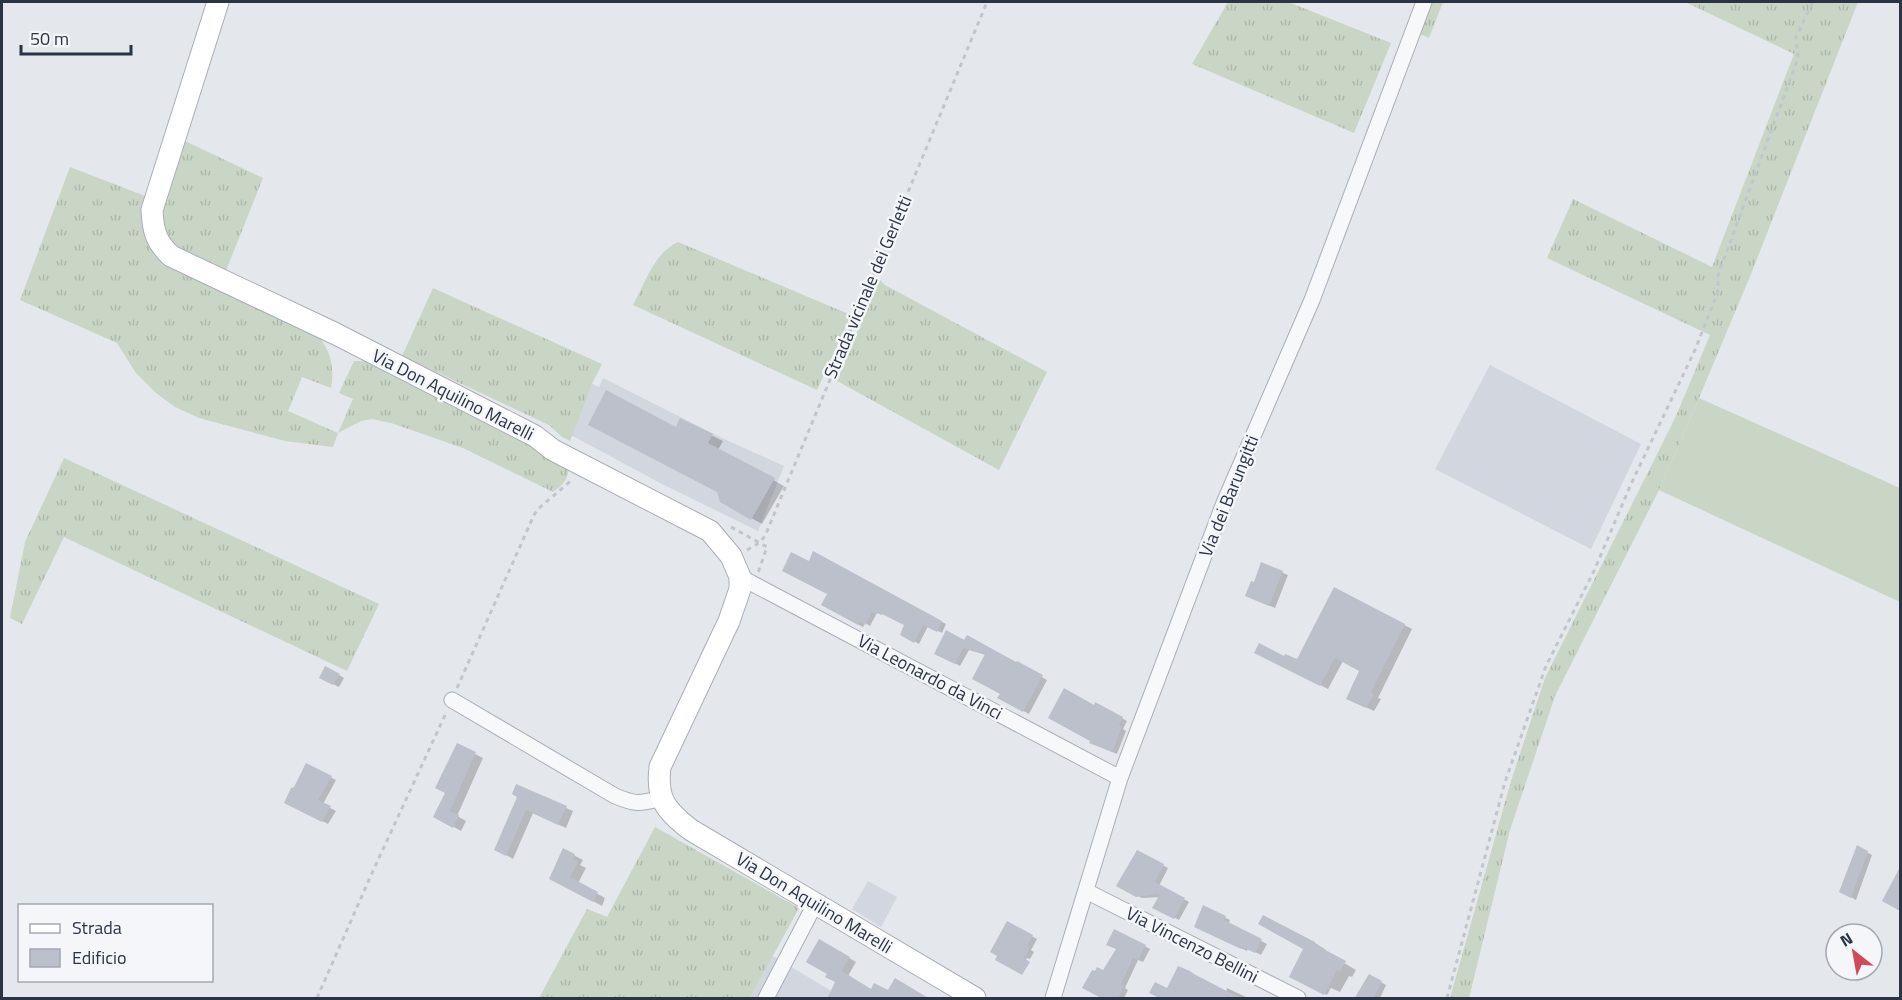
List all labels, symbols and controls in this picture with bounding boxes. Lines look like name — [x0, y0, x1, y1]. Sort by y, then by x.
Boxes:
scale bar — [21, 18, 130, 56]
text: 50 m — [30, 25, 69, 52]
street label: Strada vicinale dei Gerletti — [817, 191, 918, 383]
street label: Via Don Aquilino Marelli — [368, 342, 539, 447]
street label: Via dei Barungitti — [1192, 431, 1265, 561]
street label: Via Leonardo da Vinci — [853, 627, 1007, 726]
street label: Via Don Aquilino Marelli — [731, 845, 898, 960]
street label: Via Vincenzo Bellini — [1121, 899, 1263, 990]
legend — [18, 904, 213, 982]
text: Strada — [72, 914, 122, 941]
north arrow — [1824, 922, 1884, 982]
text: N — [1835, 926, 1857, 952]
text: Edificio — [72, 944, 126, 971]

